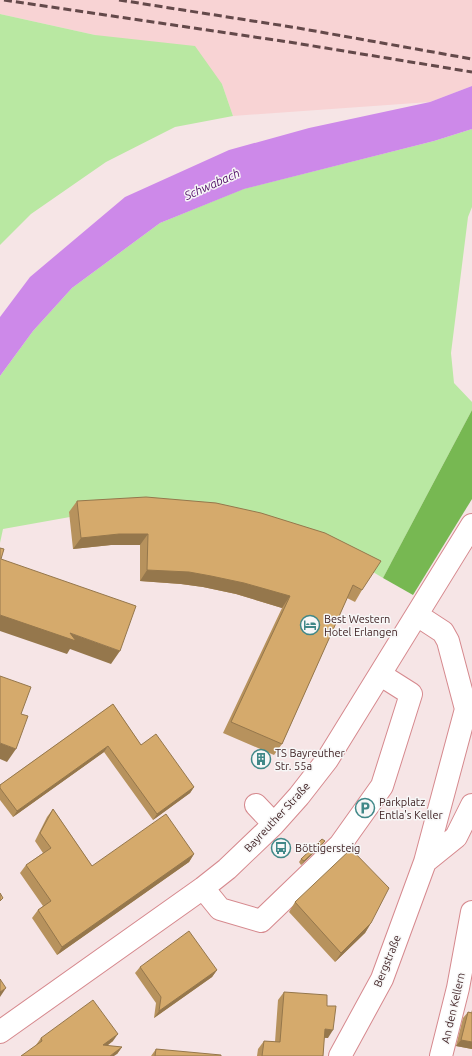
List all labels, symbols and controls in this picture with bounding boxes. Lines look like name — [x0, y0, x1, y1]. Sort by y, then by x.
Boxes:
water label: Schwabach — [181, 166, 242, 202]
place label: Best Western Hotel Erlangen — [324, 613, 398, 638]
hotel icon: Best Western Hotel Erlangen — [299, 614, 321, 636]
place label: TS Bayreuther Str. 55a — [275, 747, 346, 772]
building icon: TS Bayreuther Str. 55a — [250, 748, 272, 770]
street label: Bayreuther Straße — [242, 780, 312, 854]
place label: Parkplatz Entla's Keller — [379, 796, 444, 821]
parking icon: Parkplatz Entla's Keller — [354, 797, 376, 819]
bus stop icon: Böttigersteig — [270, 837, 292, 859]
place label: Böttigersteig — [295, 842, 360, 854]
street label: Bergstraße — [371, 933, 403, 989]
street label: An den Kellern — [439, 971, 467, 1045]

